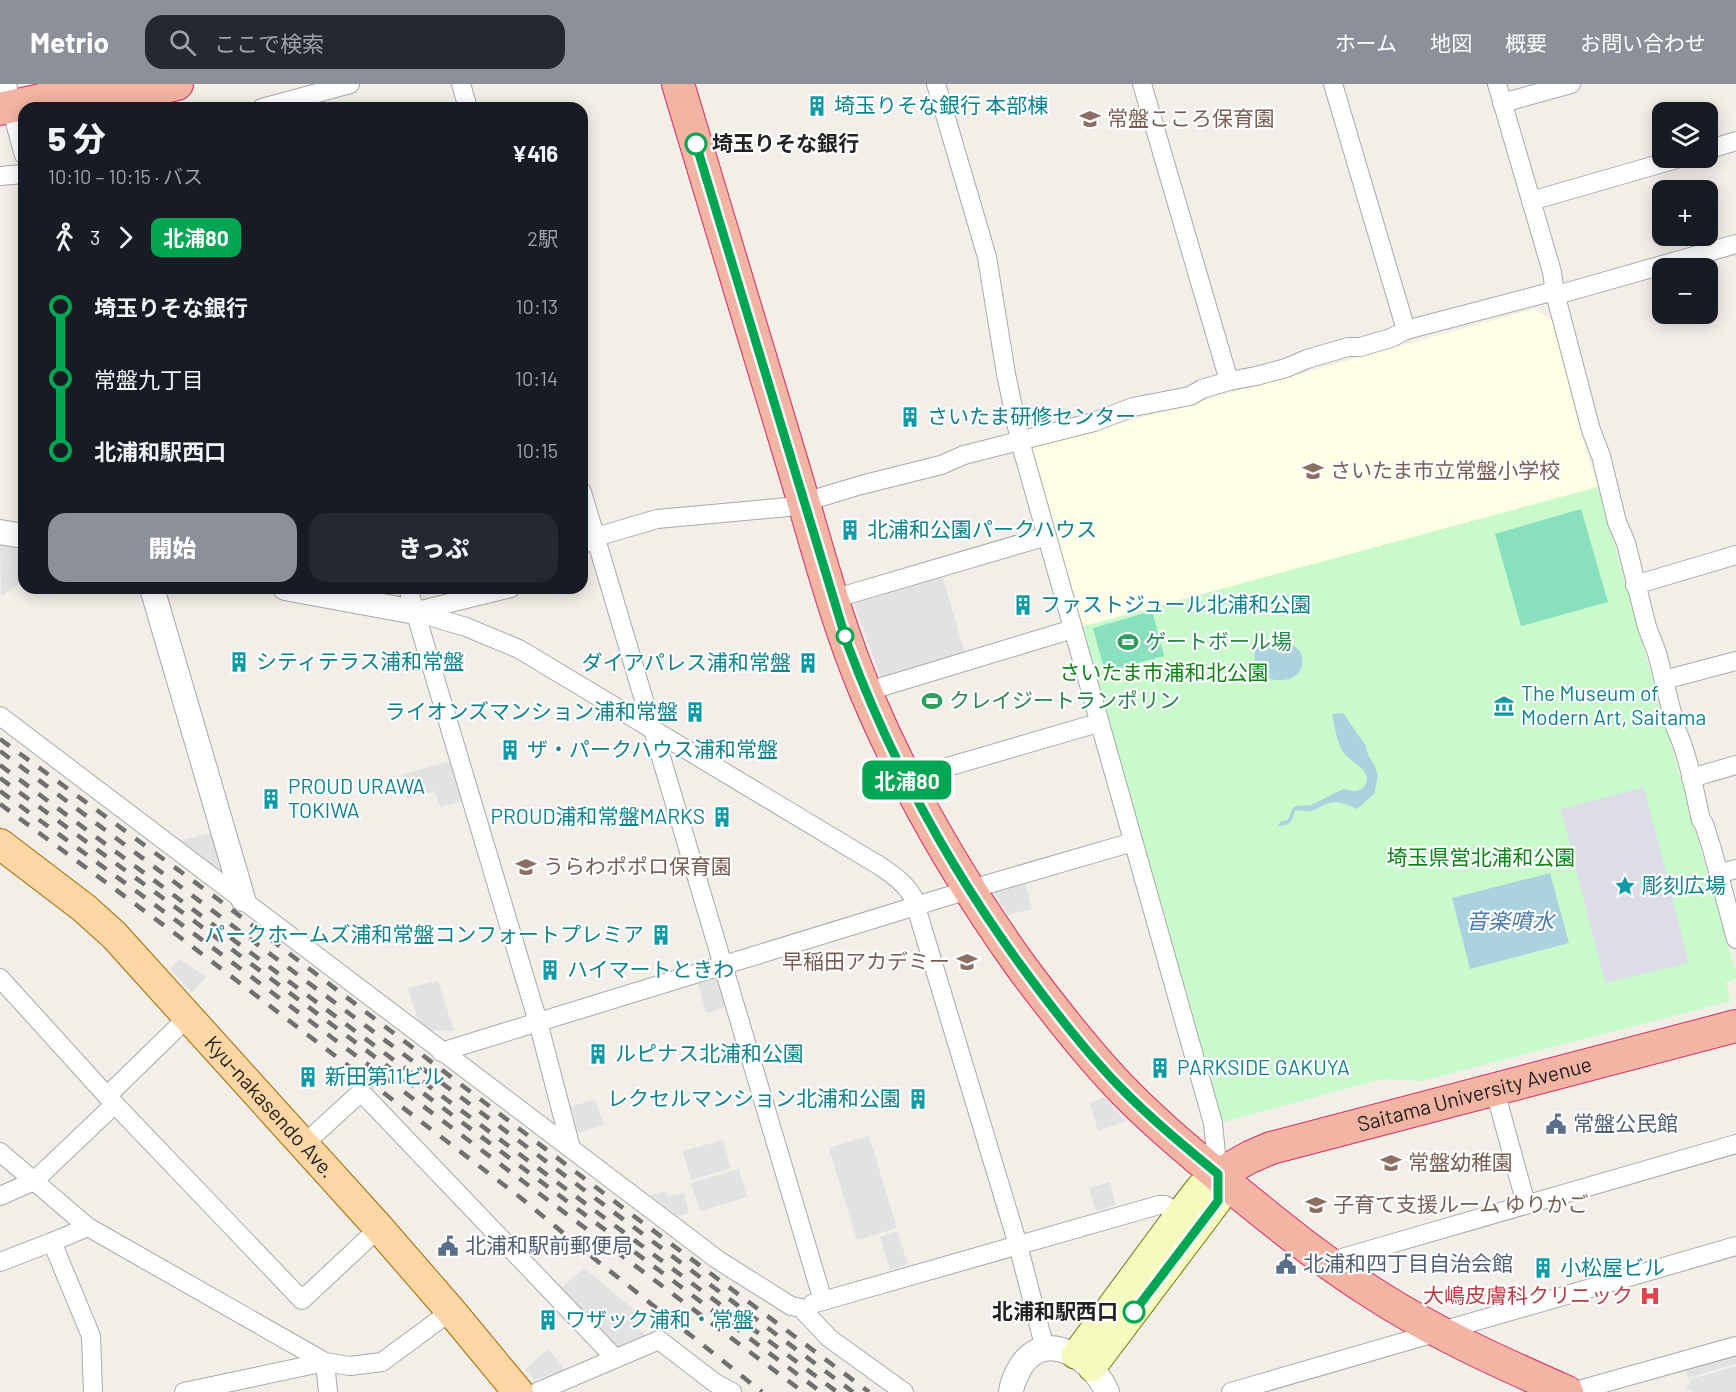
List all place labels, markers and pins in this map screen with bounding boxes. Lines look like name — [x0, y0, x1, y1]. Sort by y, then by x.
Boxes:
place label: 埼玉りそな銀行 本部棟 — [834, 92, 1048, 117]
building icon: 埼玉りそな銀行 本部棟 — [805, 94, 829, 118]
place label: 常盤こころ保育園 — [1107, 105, 1275, 130]
school or university icon: 常盤こころ保育園 — [1078, 107, 1102, 131]
place label: 埼玉りそな銀行 — [712, 130, 859, 155]
marker: 埼玉りそな銀行 — [685, 133, 707, 155]
place label: さいたま研修センター — [927, 403, 1136, 428]
building icon: さいたま研修センター — [898, 405, 922, 429]
place label: さいたま市立常盤小学校 — [1330, 457, 1560, 482]
school or university icon: さいたま市立常盤小学校 — [1301, 459, 1325, 483]
place label: 北浦和公園パークハウス — [867, 516, 1097, 541]
building icon: 北浦和公園パークハウス — [838, 518, 862, 542]
place label: ファストジュール北浦和公園 — [1040, 591, 1312, 616]
building icon: ファストジュール北浦和公園 — [1011, 593, 1035, 617]
unlabelled marker — [836, 627, 854, 645]
place label: ゲートボール場 — [1145, 628, 1292, 653]
sports icon: ゲートボール場 — [1116, 630, 1140, 654]
place label: シティテラス浦和常盤 — [256, 648, 464, 673]
place label: ダイアパレス浦和常盤 — [581, 649, 791, 674]
building icon: シティテラス浦和常盤 — [227, 650, 251, 674]
building icon: ダイアパレス浦和常盤 — [796, 651, 820, 675]
place label: The Museum of Modern Art, Saitama — [1521, 680, 1706, 729]
place label: クレイジートランポリン — [949, 687, 1180, 712]
sports icon: クレイジートランポリン — [920, 689, 944, 713]
museum icon: The Museum of Modern Art, Saitama — [1492, 694, 1516, 718]
place label: ライオンズマンション浦和常盤 — [384, 698, 678, 723]
building icon: ライオンズマンション浦和常盤 — [683, 700, 707, 724]
place label: ザ・パークハウス浦和常盤 — [527, 736, 778, 761]
building icon: ザ・パークハウス浦和常盤 — [498, 738, 522, 762]
place label: PROUD URAWA TOKIWA — [288, 773, 426, 822]
building icon: PROUD URAWA TOKIWA — [259, 787, 283, 811]
place label: PROUD浦和常盤MARKS — [491, 803, 705, 828]
building icon: PROUD浦和常盤MARKS — [710, 805, 734, 829]
place label: うらわポポロ保育園 — [543, 853, 732, 878]
school or university icon: うらわポポロ保育園 — [514, 855, 538, 879]
place label: 彫刻広場 — [1642, 872, 1726, 897]
place icon: 彫刻広場 — [1613, 874, 1637, 898]
place label: パークホームズ浦和常盤コンフォートプレミア — [204, 921, 644, 946]
building icon: パークホームズ浦和常盤コンフォートプレミア — [649, 923, 673, 947]
place label: 早稲田アカデミー — [782, 948, 950, 973]
school or university icon: 早稲田アカデミー — [955, 950, 979, 974]
place label: ハイマートときわ — [567, 956, 735, 981]
building icon: ハイマートときわ — [538, 958, 562, 982]
place label: ルピナス北浦和公園 — [615, 1040, 804, 1065]
building icon: ルピナス北浦和公園 — [586, 1042, 610, 1066]
place label: PARKSIDE GAKUYA — [1177, 1054, 1350, 1079]
building icon: PARKSIDE GAKUYA — [1148, 1056, 1172, 1080]
place label: 新田第11ビル — [325, 1063, 445, 1088]
building icon: 新田第11ビル — [296, 1065, 320, 1089]
place label: レクセルマンション北浦和公園 — [607, 1085, 901, 1110]
building icon: レクセルマンション北浦和公園 — [906, 1087, 930, 1111]
place label: 常盤公民館 — [1573, 1110, 1678, 1135]
public building icon: 常盤公民館 — [1544, 1112, 1568, 1136]
place label: 常盤幼稚園 — [1408, 1149, 1513, 1174]
school or university icon: 常盤幼稚園 — [1379, 1151, 1403, 1175]
place label: 子育て支援ルーム ゆりかご — [1333, 1191, 1589, 1216]
school or university icon: 子育て支援ルーム ゆりかご — [1304, 1193, 1328, 1217]
place label: 北浦和駅前郵便局 — [465, 1232, 633, 1257]
public building icon: 北浦和駅前郵便局 — [436, 1234, 460, 1258]
place label: 北浦和四丁目自治会館 — [1303, 1250, 1513, 1275]
public building icon: 北浦和四丁目自治会館 — [1274, 1252, 1298, 1276]
place label: 小松屋ビル — [1560, 1254, 1665, 1279]
building icon: 小松屋ビル — [1531, 1256, 1555, 1280]
place label: 大嶋皮膚科クリニック — [1423, 1282, 1633, 1307]
hospital icon: 大嶋皮膚科クリニック — [1638, 1284, 1662, 1308]
place label: 北浦和駅西口 — [992, 1298, 1118, 1323]
marker: 北浦和駅西口 — [1123, 1301, 1145, 1323]
place label: ワザック浦和・常盤 — [565, 1306, 754, 1331]
building icon: ワザック浦和・常盤 — [536, 1308, 560, 1332]

